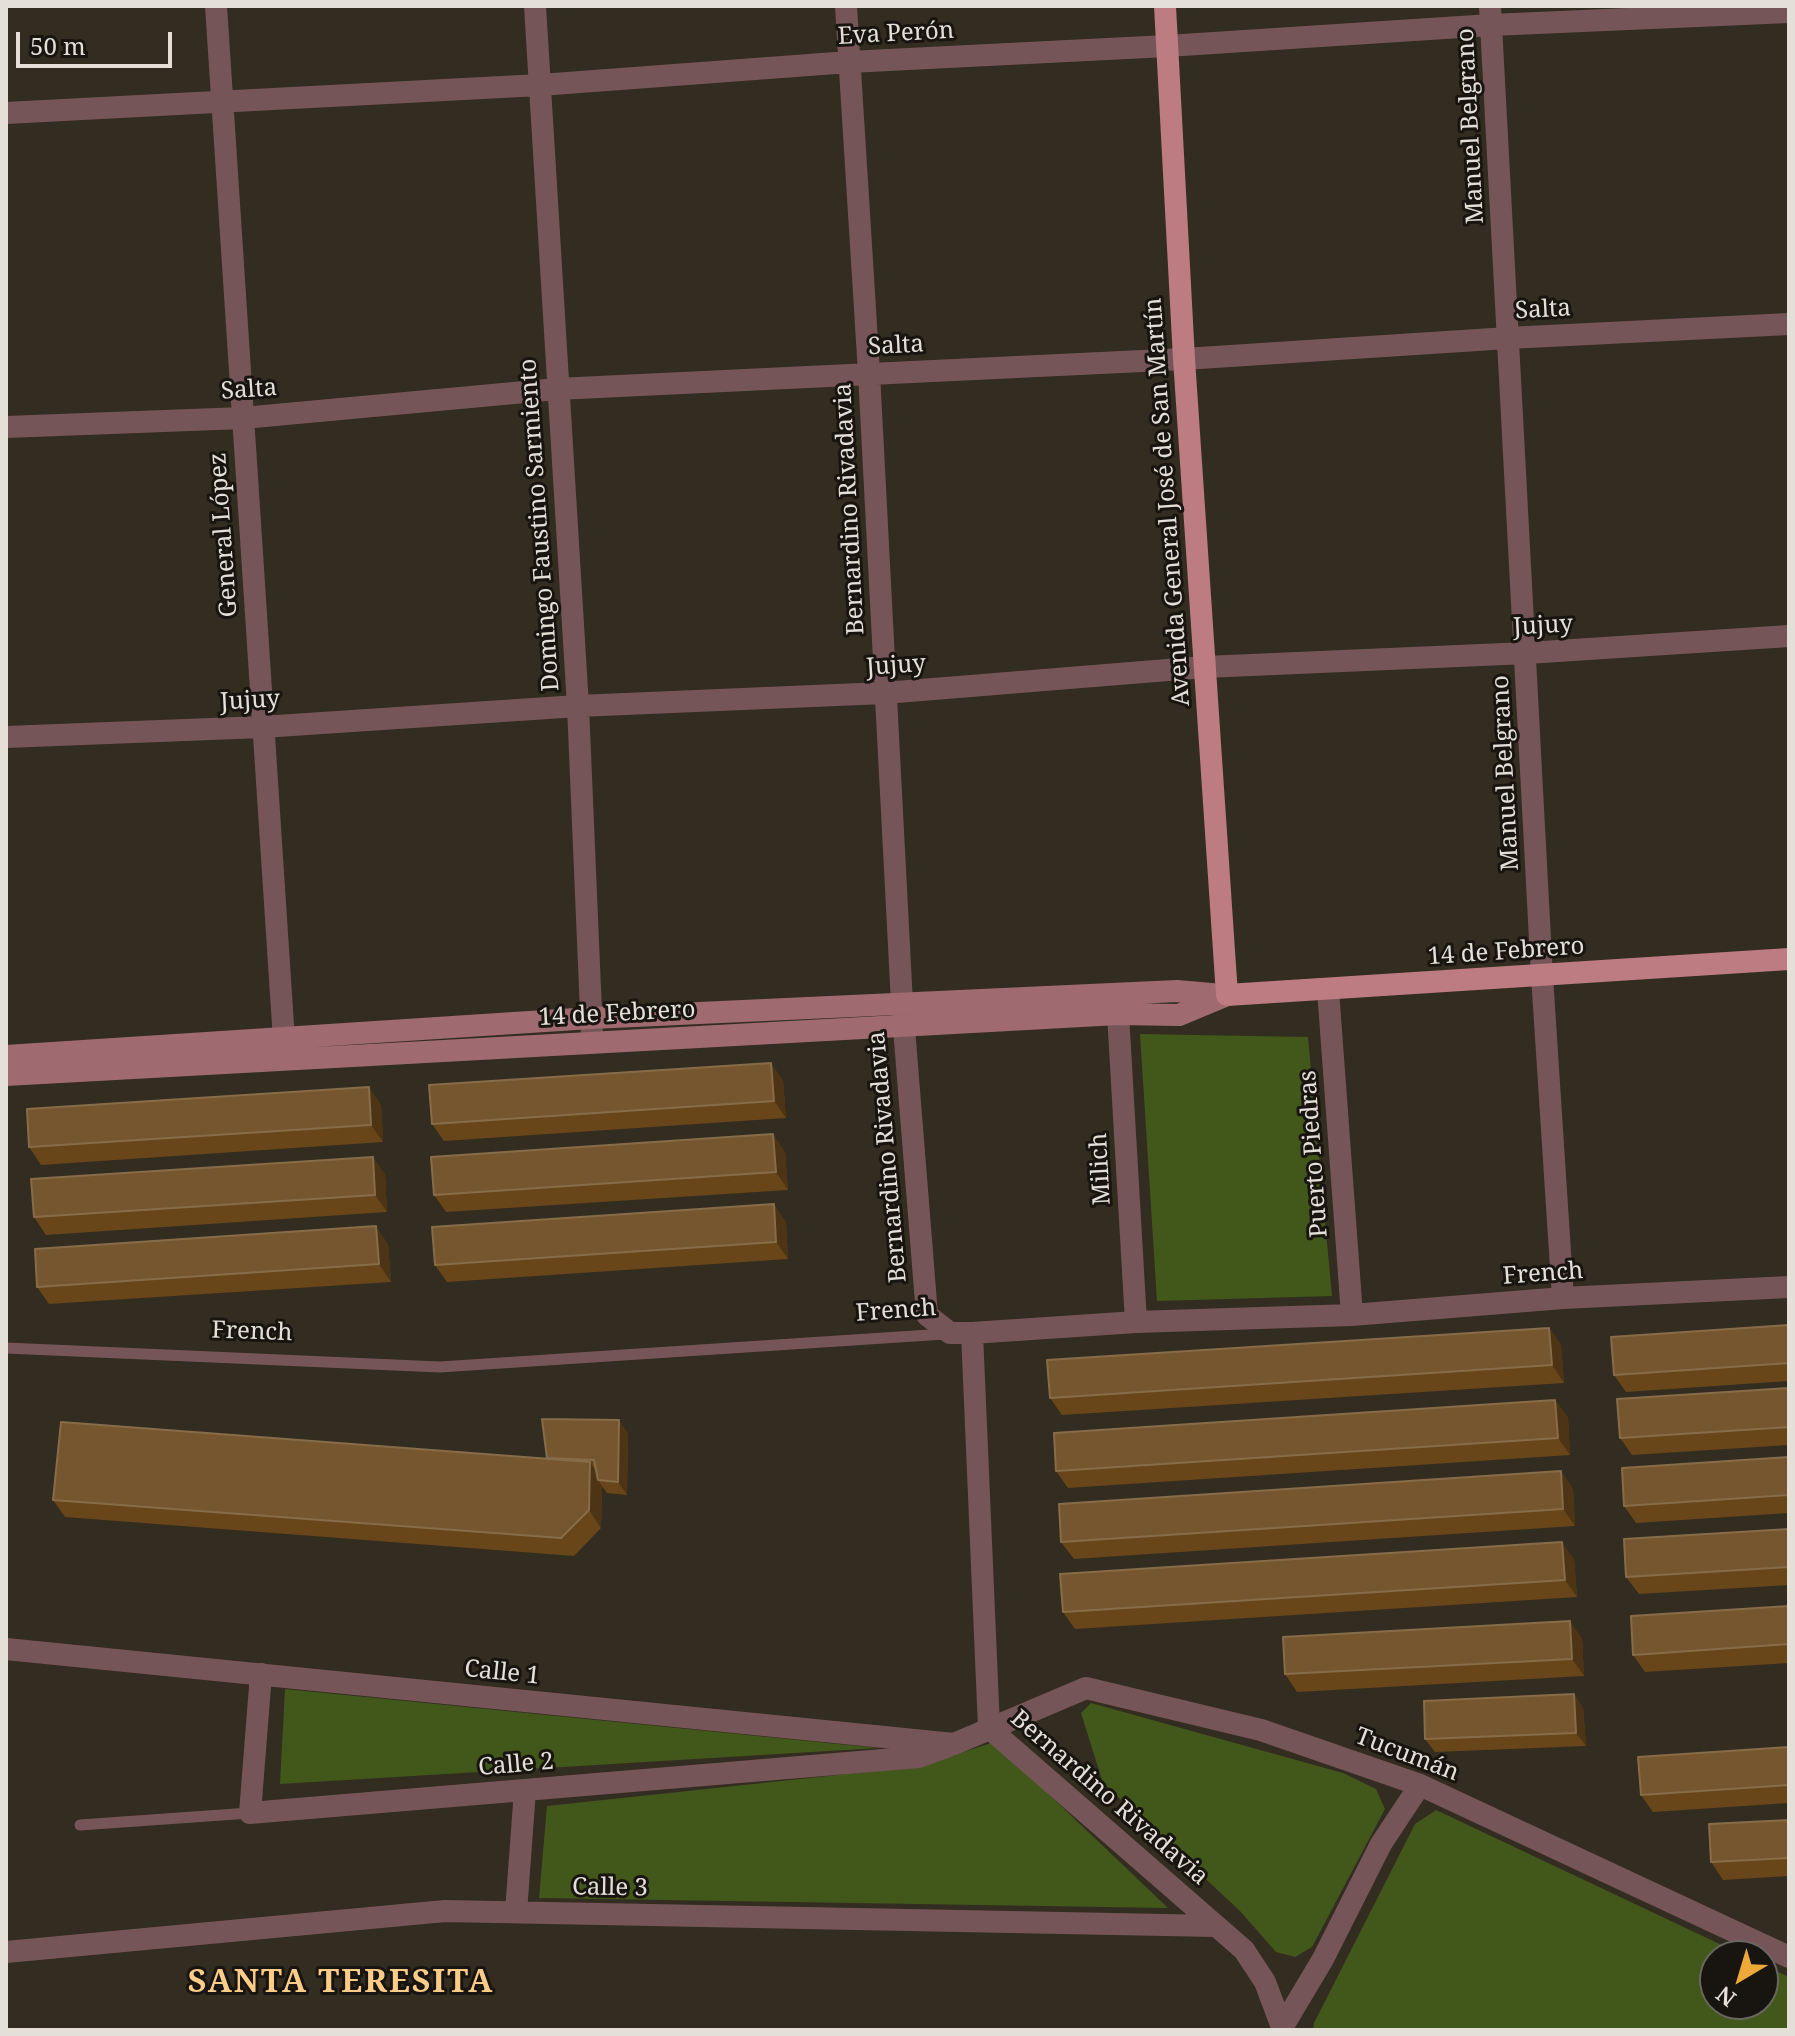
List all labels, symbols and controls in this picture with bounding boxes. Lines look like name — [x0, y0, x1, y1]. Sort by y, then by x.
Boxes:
scale bar — [20, 16, 176, 66]
street label: Eva Perón — [837, 17, 955, 51]
street label: Manuel Belgrano — [1451, 27, 1491, 225]
text: 50 m — [30, 29, 86, 62]
street label: Salta — [1514, 294, 1572, 326]
street label: Avenida General José de San Martín — [1139, 297, 1197, 707]
street label: Salta — [867, 330, 925, 362]
street label: Domingo Faustino Sarmiento — [514, 358, 566, 692]
street label: Salta — [220, 374, 278, 406]
street label: Bernardino Rivadavia — [829, 382, 871, 636]
street label: General López — [204, 452, 244, 618]
street label: Jujuy — [1512, 610, 1574, 642]
street label: Jujuy — [865, 650, 927, 682]
street label: Manuel Belgrano — [1486, 674, 1526, 872]
street label: Jujuy — [219, 685, 281, 717]
street label: 14 de Febrero — [1427, 932, 1585, 972]
street label: 14 de Febrero — [538, 996, 696, 1032]
street label: Bernardino Rivadavia — [863, 1030, 913, 1284]
street label: Puerto Piedras — [1294, 1070, 1334, 1238]
street label: Milich — [1085, 1132, 1117, 1206]
street label: French — [1502, 1257, 1584, 1291]
street label: French — [855, 1294, 937, 1328]
street label: French — [211, 1316, 293, 1348]
street label: Calle 1 — [463, 1655, 541, 1691]
street label: Bernardino Rivadavia — [1004, 1704, 1214, 1892]
street label: Tucumán — [1351, 1722, 1463, 1788]
street label: Calle 2 — [477, 1747, 555, 1783]
street label: Calle 3 — [572, 1873, 648, 1903]
north arrow — [1699, 1940, 1779, 2020]
district label: SANTA TERESITA — [188, 1964, 494, 2002]
text: N — [1709, 1980, 1742, 2014]

